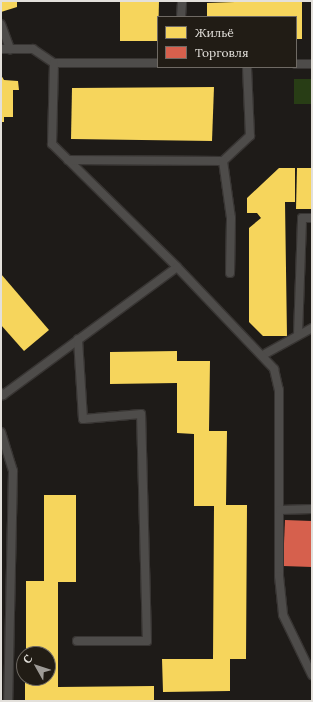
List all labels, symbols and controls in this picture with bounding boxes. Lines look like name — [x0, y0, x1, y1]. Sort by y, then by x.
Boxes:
legend — [157, 16, 297, 68]
text: Жильё — [195, 25, 234, 40]
text: Торговля — [195, 45, 248, 60]
north arrow — [16, 646, 56, 686]
text: С — [20, 652, 35, 666]

